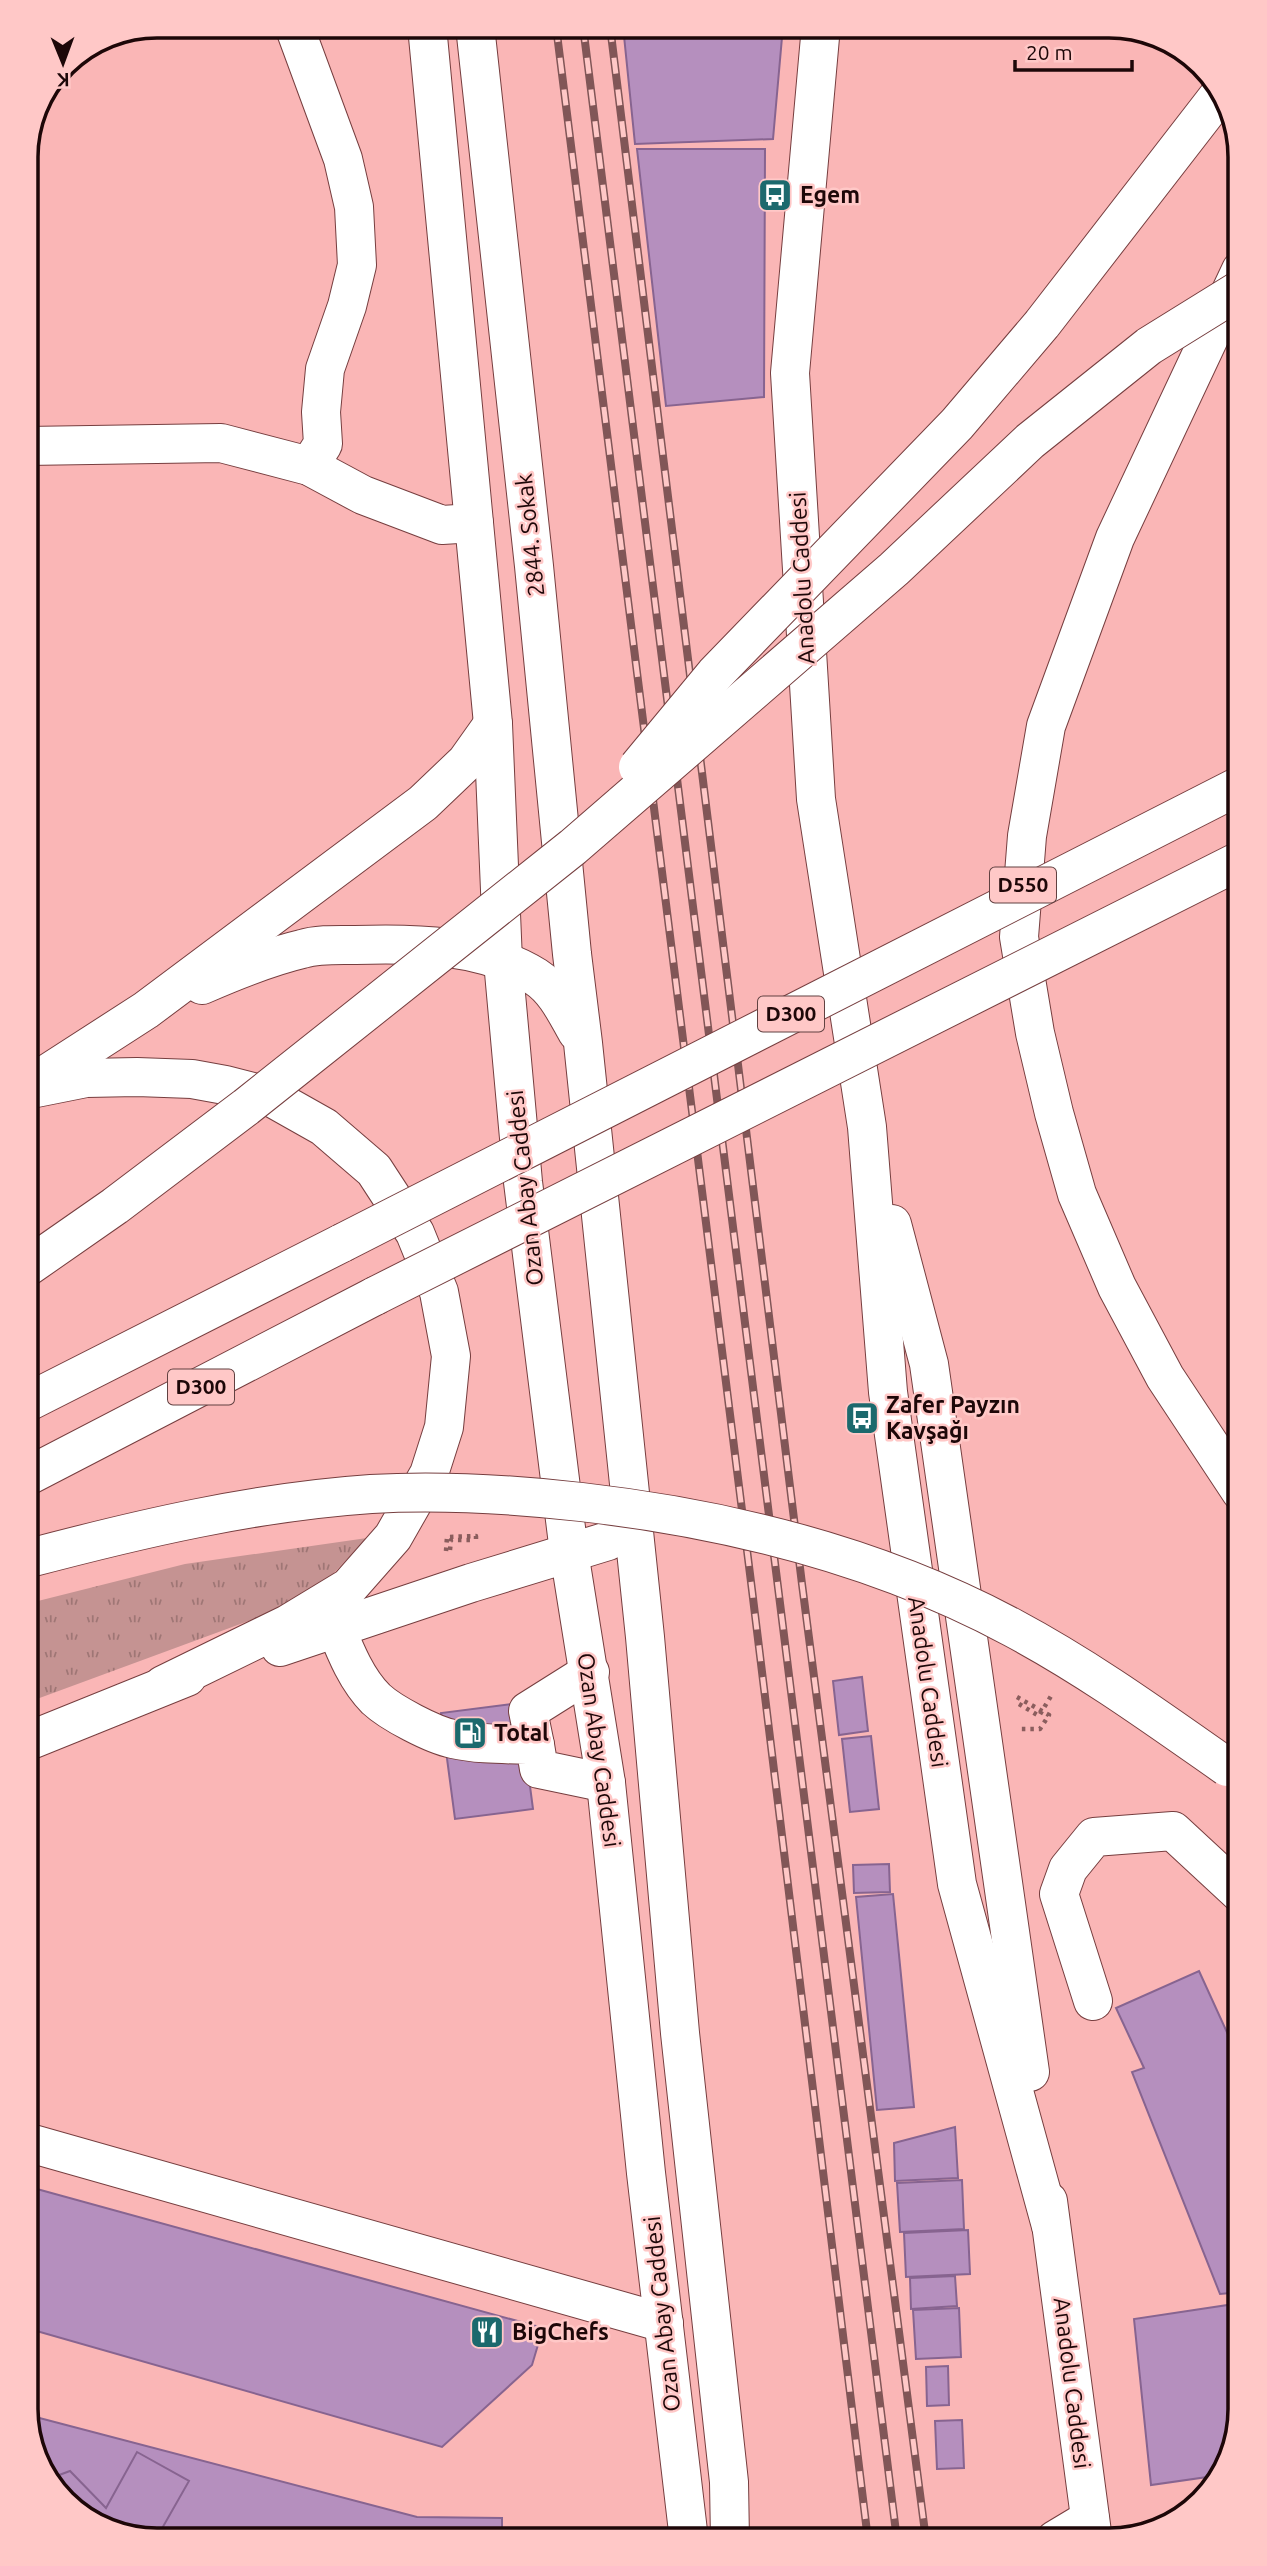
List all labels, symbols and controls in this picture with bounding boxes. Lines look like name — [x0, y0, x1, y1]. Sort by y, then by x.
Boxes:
north arrow — [28, 28, 98, 98]
scale bar — [1015, 28, 1132, 72]
text: 20 m — [1026, 40, 1073, 64]
text: K — [56, 69, 70, 91]
bus stop icon: Egem — [756, 176, 794, 214]
place label: Egem — [800, 182, 860, 207]
street label: 2844. Sokak — [511, 472, 548, 598]
street label: Anadolu Caddesi — [785, 491, 818, 665]
road number: D550 — [990, 868, 1056, 903]
road number: D300 — [758, 996, 824, 1032]
street label: Ozan Abay Caddesi — [502, 1089, 547, 1287]
road number: D300 — [168, 1370, 234, 1404]
place label: Zafer Payzın Kavşağı — [886, 1392, 1020, 1444]
bus stop icon: Zafer Payzın Kavşağı — [843, 1399, 881, 1437]
street label: Anadolu Caddesi — [904, 1595, 953, 1769]
street label: Ozan Abay Caddesi — [573, 1651, 626, 1849]
fuel station icon: Total — [451, 1714, 489, 1752]
place label: Total — [494, 1720, 549, 1745]
street label: Ozan Abay Caddesi — [639, 2215, 684, 2413]
street label: Anadolu Caddesi — [1050, 2296, 1095, 2470]
restaurant icon: BigChefs — [468, 2313, 506, 2351]
place label: BigChefs — [512, 2319, 609, 2344]

